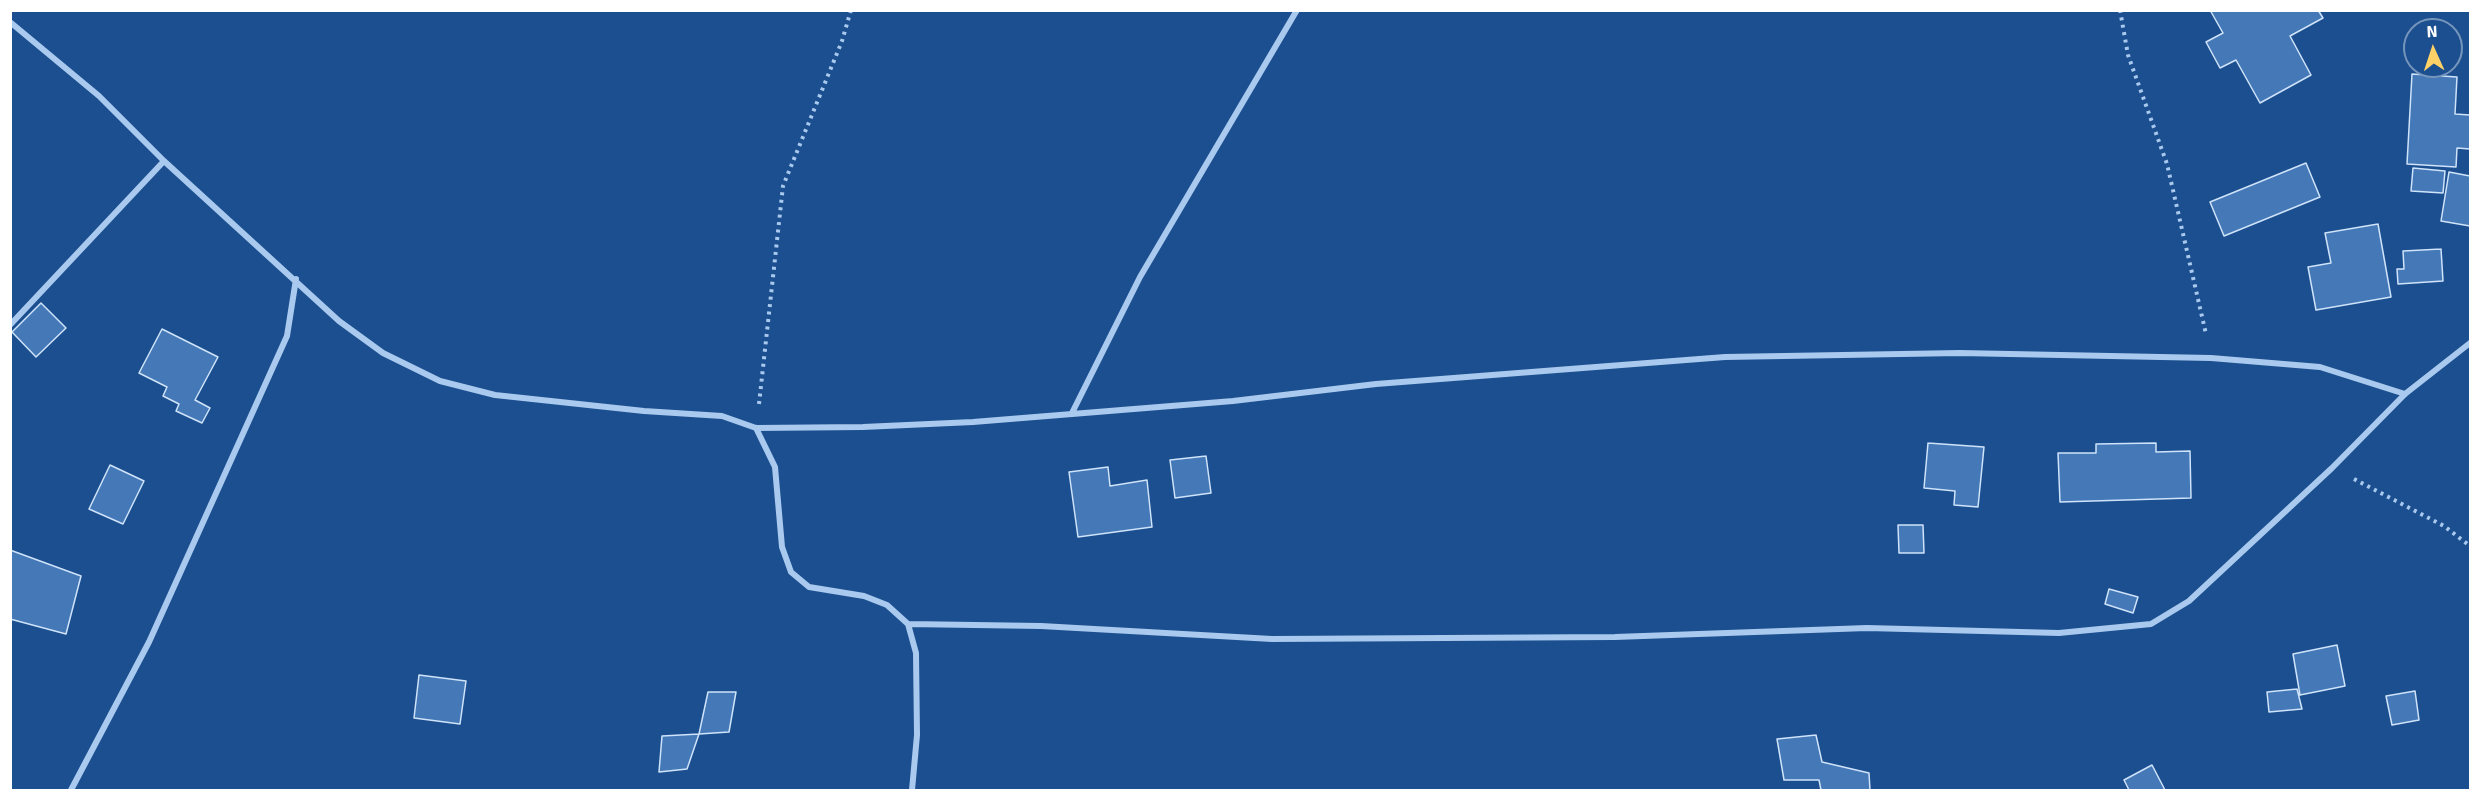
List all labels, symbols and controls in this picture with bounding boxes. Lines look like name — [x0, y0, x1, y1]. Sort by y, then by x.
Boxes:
north arrow — [2403, 18, 2463, 78]
text: N — [2426, 22, 2438, 42]

